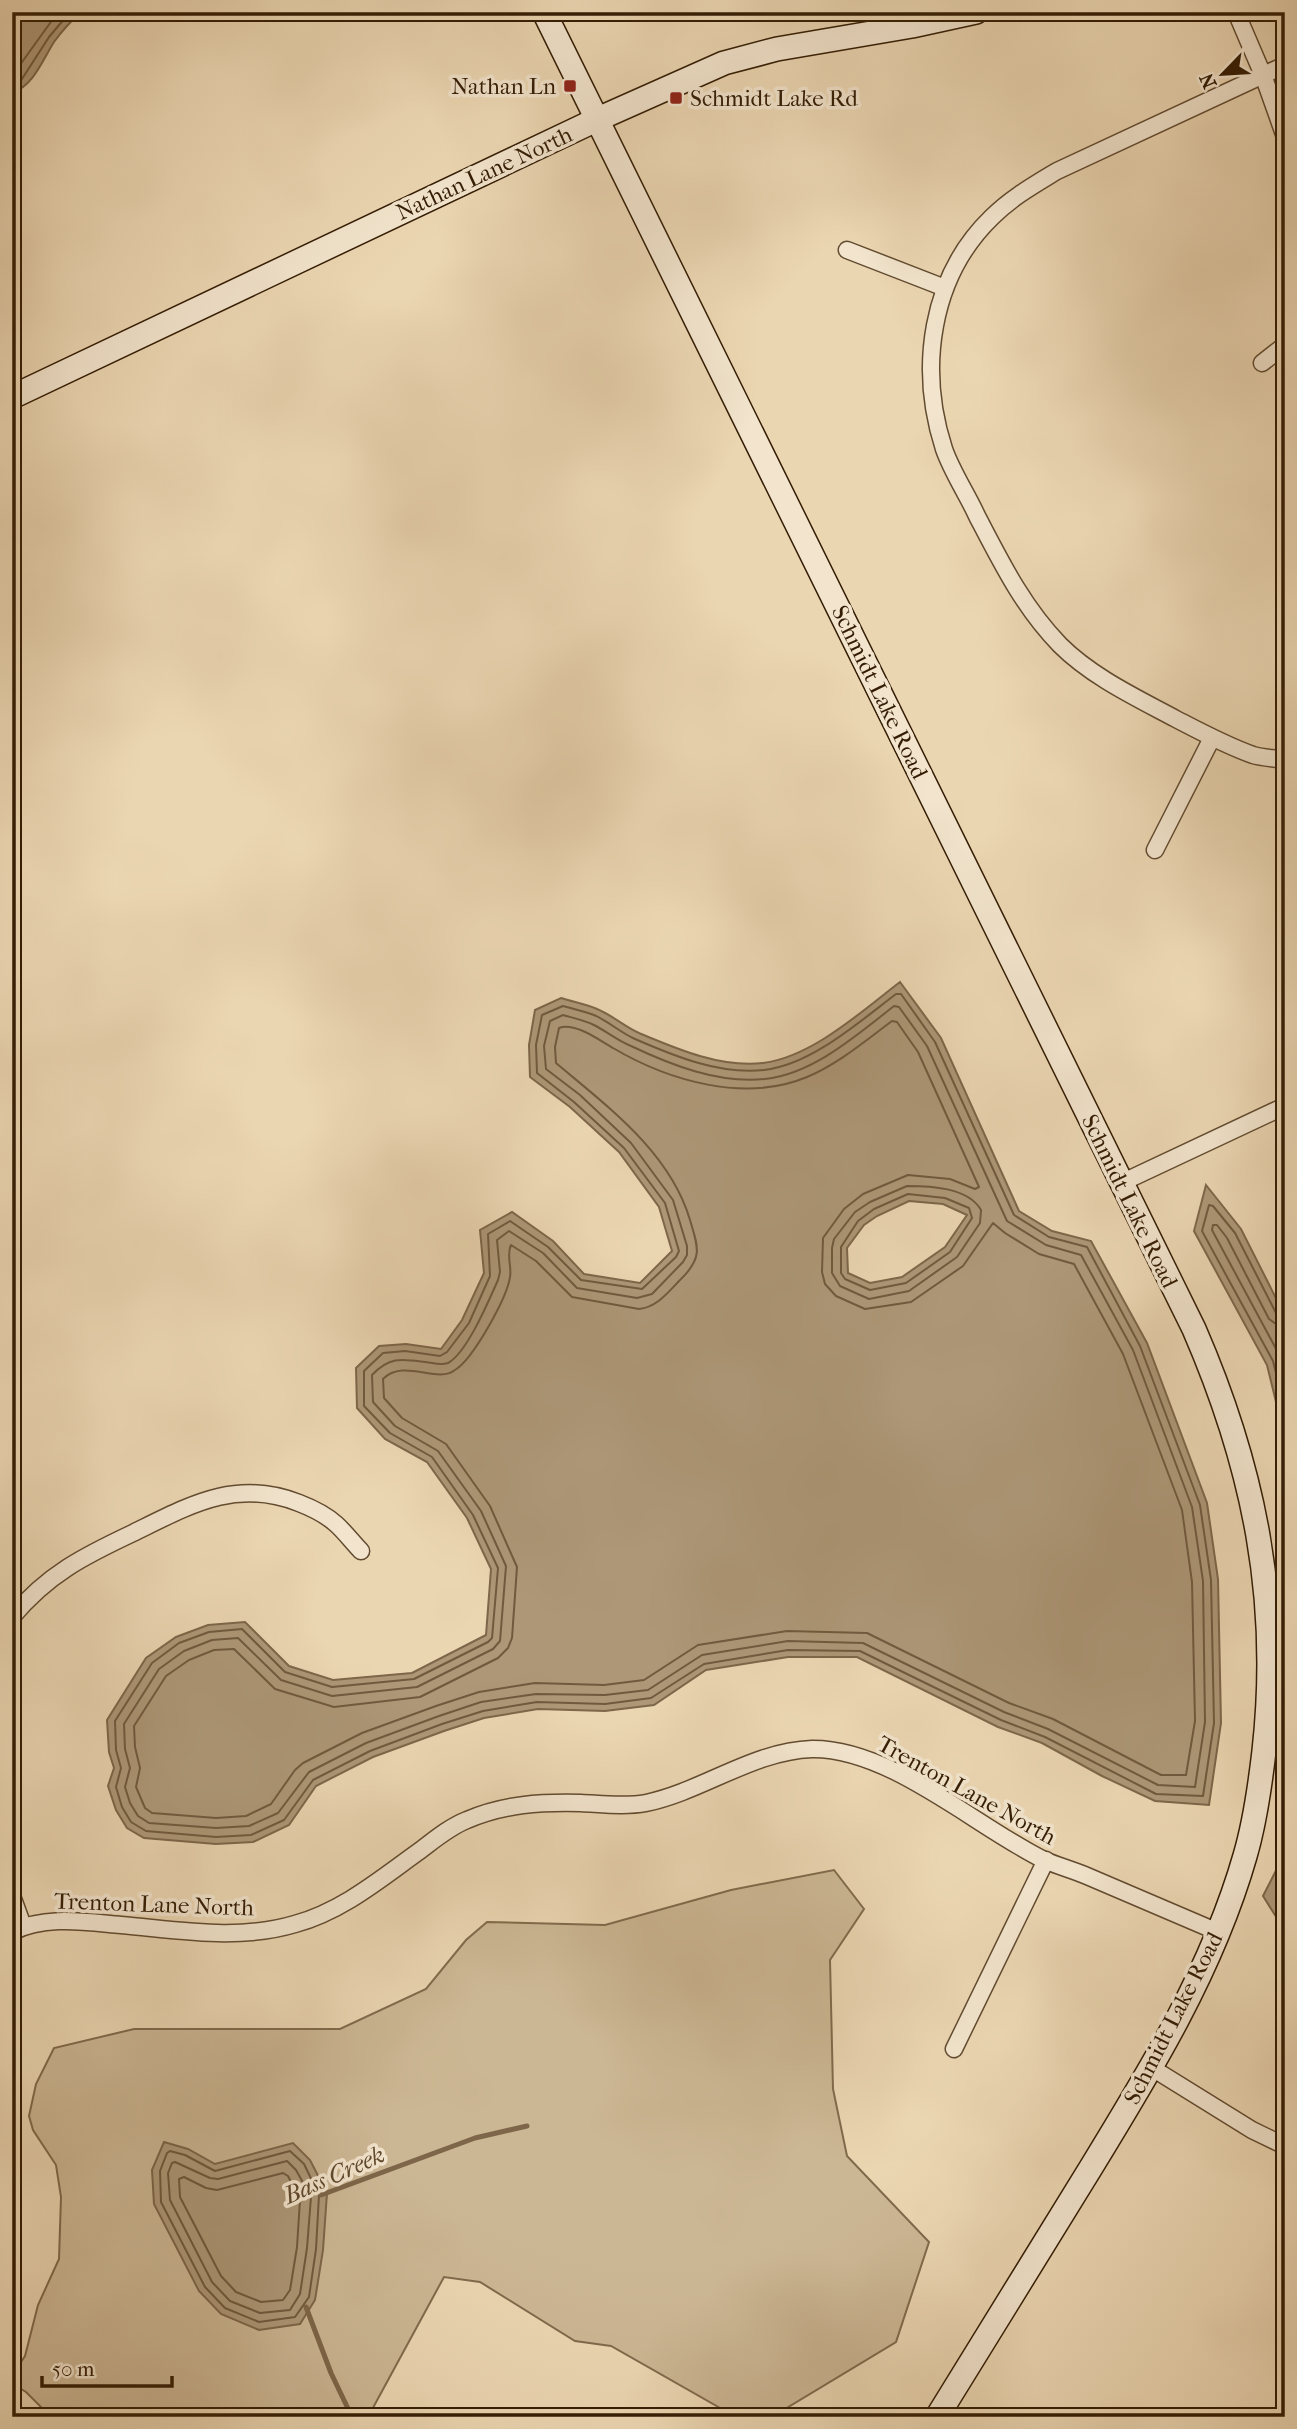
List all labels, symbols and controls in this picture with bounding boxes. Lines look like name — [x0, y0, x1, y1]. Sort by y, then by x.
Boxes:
north arrow — [1188, 38, 1258, 108]
text: N — [1195, 69, 1222, 92]
place label: Nathan Ln — [451, 73, 557, 100]
marker: Nathan Ln — [562, 78, 578, 94]
place label: Schmidt Lake Rd — [690, 85, 858, 112]
marker: Schmidt Lake Rd — [668, 90, 684, 106]
street label: Nathan Lane North — [392, 121, 577, 226]
street label: Schmidt Lake Road — [826, 601, 934, 784]
street label: Schmidt Lake Road — [1076, 1110, 1184, 1293]
street label: Trenton Lane North — [873, 1730, 1061, 1851]
street label: Trenton Lane North — [54, 1888, 254, 1921]
street label: Schmidt Lake Road — [1118, 1927, 1229, 2109]
water label: Bass Creek — [277, 2140, 389, 2210]
scale bar — [42, 2345, 172, 2389]
text: 50 m — [52, 2357, 95, 2381]

